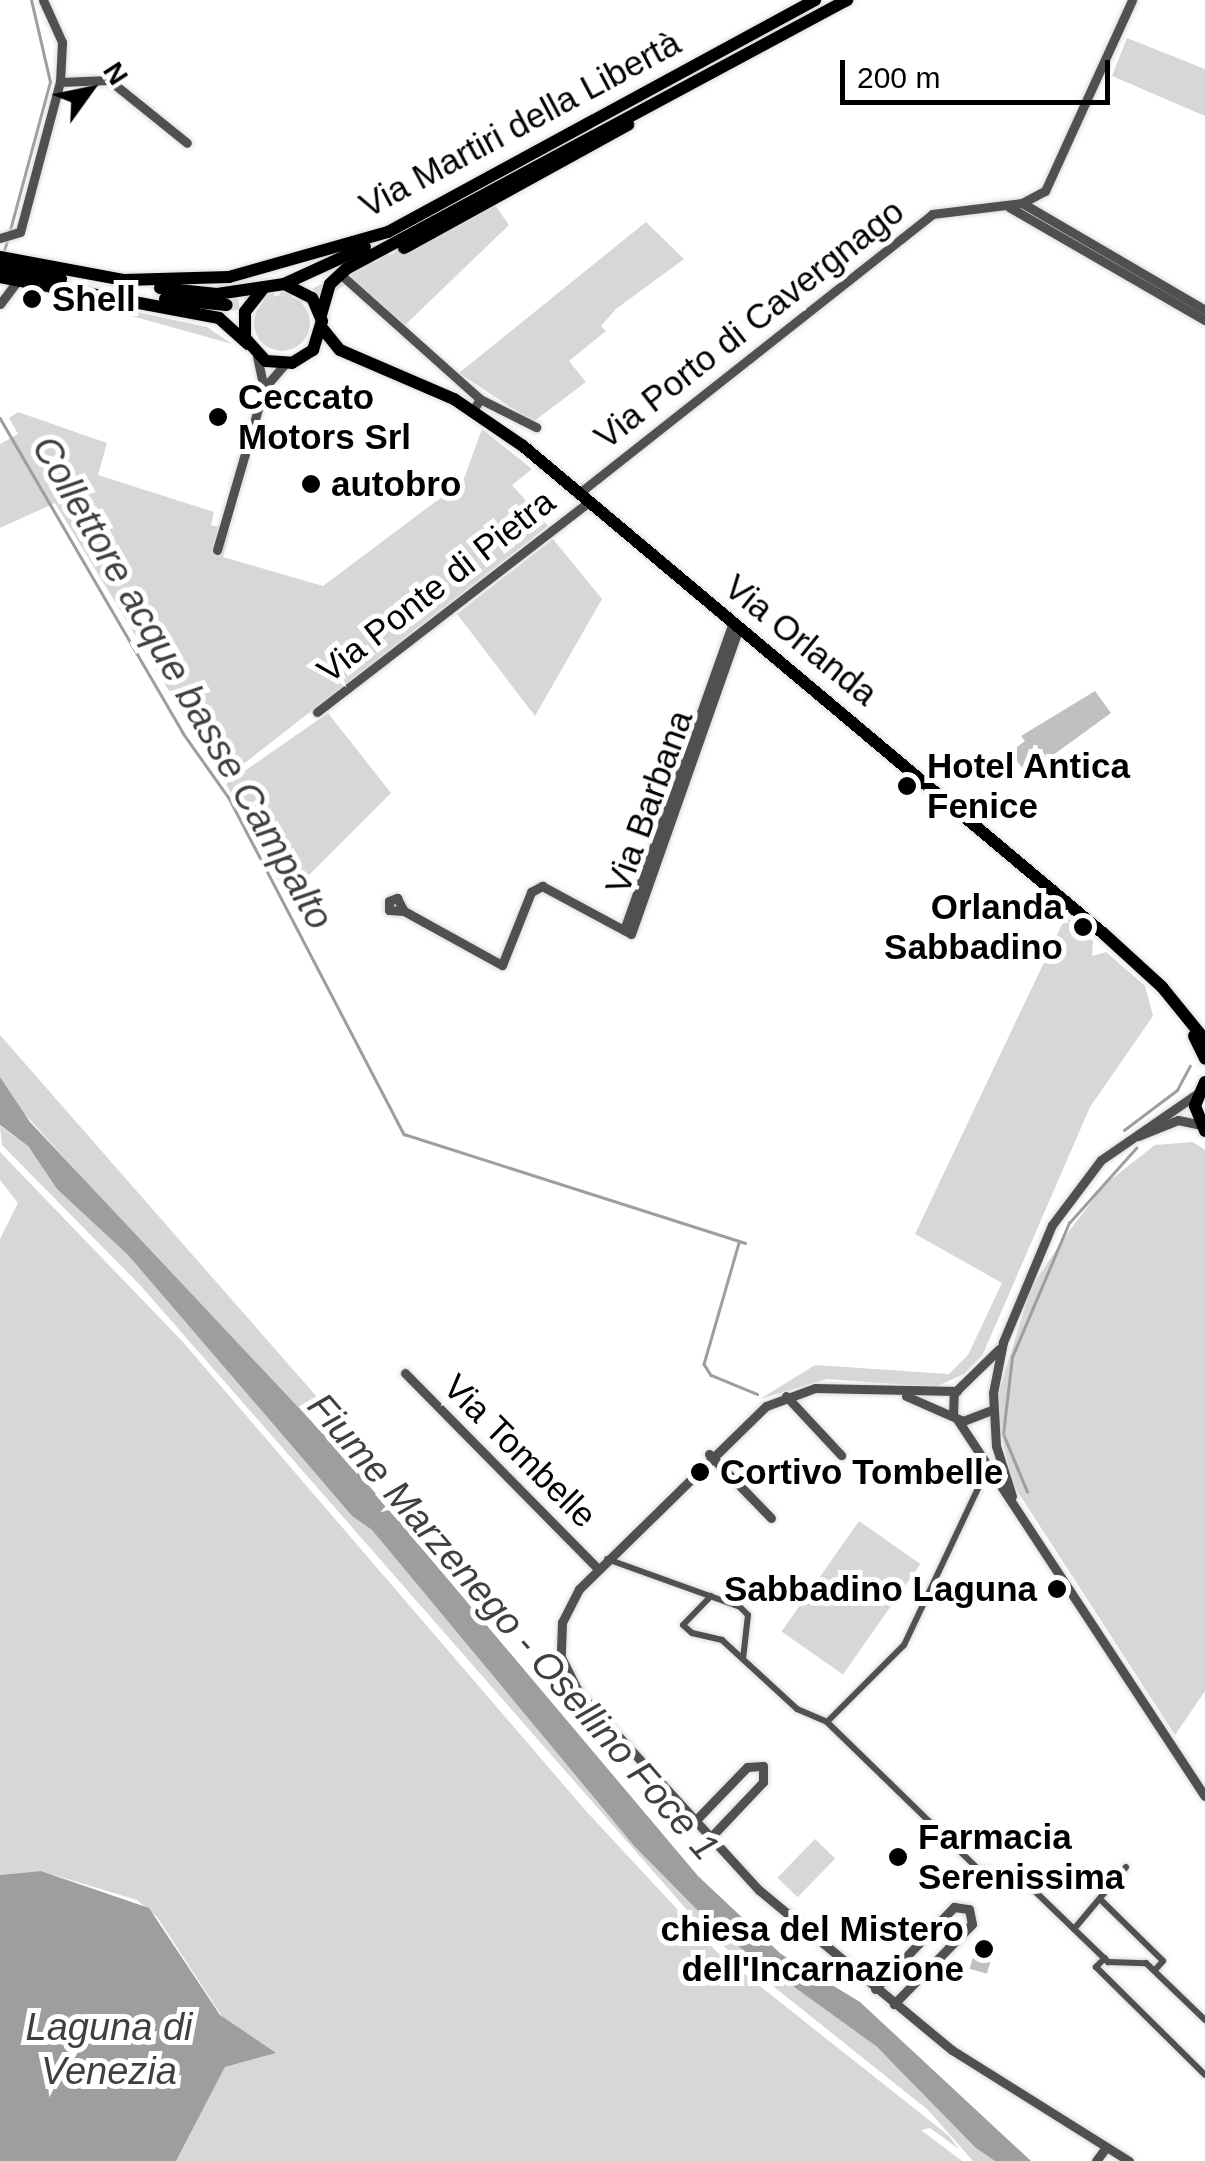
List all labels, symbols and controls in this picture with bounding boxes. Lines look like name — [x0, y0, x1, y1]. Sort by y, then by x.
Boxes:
street label: Via Martiri della Libertà — [352, 22, 688, 226]
north arrow — [40, 40, 140, 140]
scale bar — [845, 40, 1115, 102]
text: N — [97, 56, 134, 90]
text: 200 m — [857, 61, 940, 94]
street label: Via Porto di Cavergnago — [586, 190, 912, 458]
place label: Shell — [52, 278, 136, 320]
marker: Shell — [21, 288, 43, 310]
place label: Ceccato Motors Srl — [238, 376, 411, 458]
marker: Ceccato Motors Srl — [207, 406, 229, 428]
water label: Collettore acque basse Campalto — [22, 428, 342, 938]
place label: autobro — [331, 463, 461, 505]
marker: autobro — [300, 473, 322, 495]
street label: Via Ponte di Pietra — [309, 480, 563, 692]
street label: Via Orlanda — [716, 566, 886, 714]
street label: Via Barbana — [596, 705, 702, 899]
place label: Hotel Antica Fenice — [927, 745, 1131, 827]
marker: Hotel Antica Fenice — [896, 775, 918, 797]
place label: Orlanda Sabbadino — [884, 886, 1063, 968]
marker: Orlanda Sabbadino — [1072, 916, 1094, 938]
street label: Via Tombelle — [435, 1366, 605, 1536]
water label: Fiume Marzenego - Osellino Foce 1 — [298, 1384, 728, 1870]
place label: Cortivo Tombelle — [720, 1451, 1003, 1493]
marker: Cortivo Tombelle — [689, 1461, 711, 1483]
place label: Sabbadino Laguna — [724, 1568, 1037, 1610]
marker: Sabbadino Laguna — [1046, 1578, 1068, 1600]
place label: Farmacia Serenissima — [918, 1816, 1124, 1898]
marker: Farmacia Serenissima — [887, 1846, 909, 1868]
place label: chiesa del Mistero dell'Incarnazione — [661, 1908, 964, 1990]
marker: chiesa del Mistero dell'Incarnazione — [973, 1938, 995, 1960]
water label: Laguna di Venezia — [26, 2005, 192, 2094]

